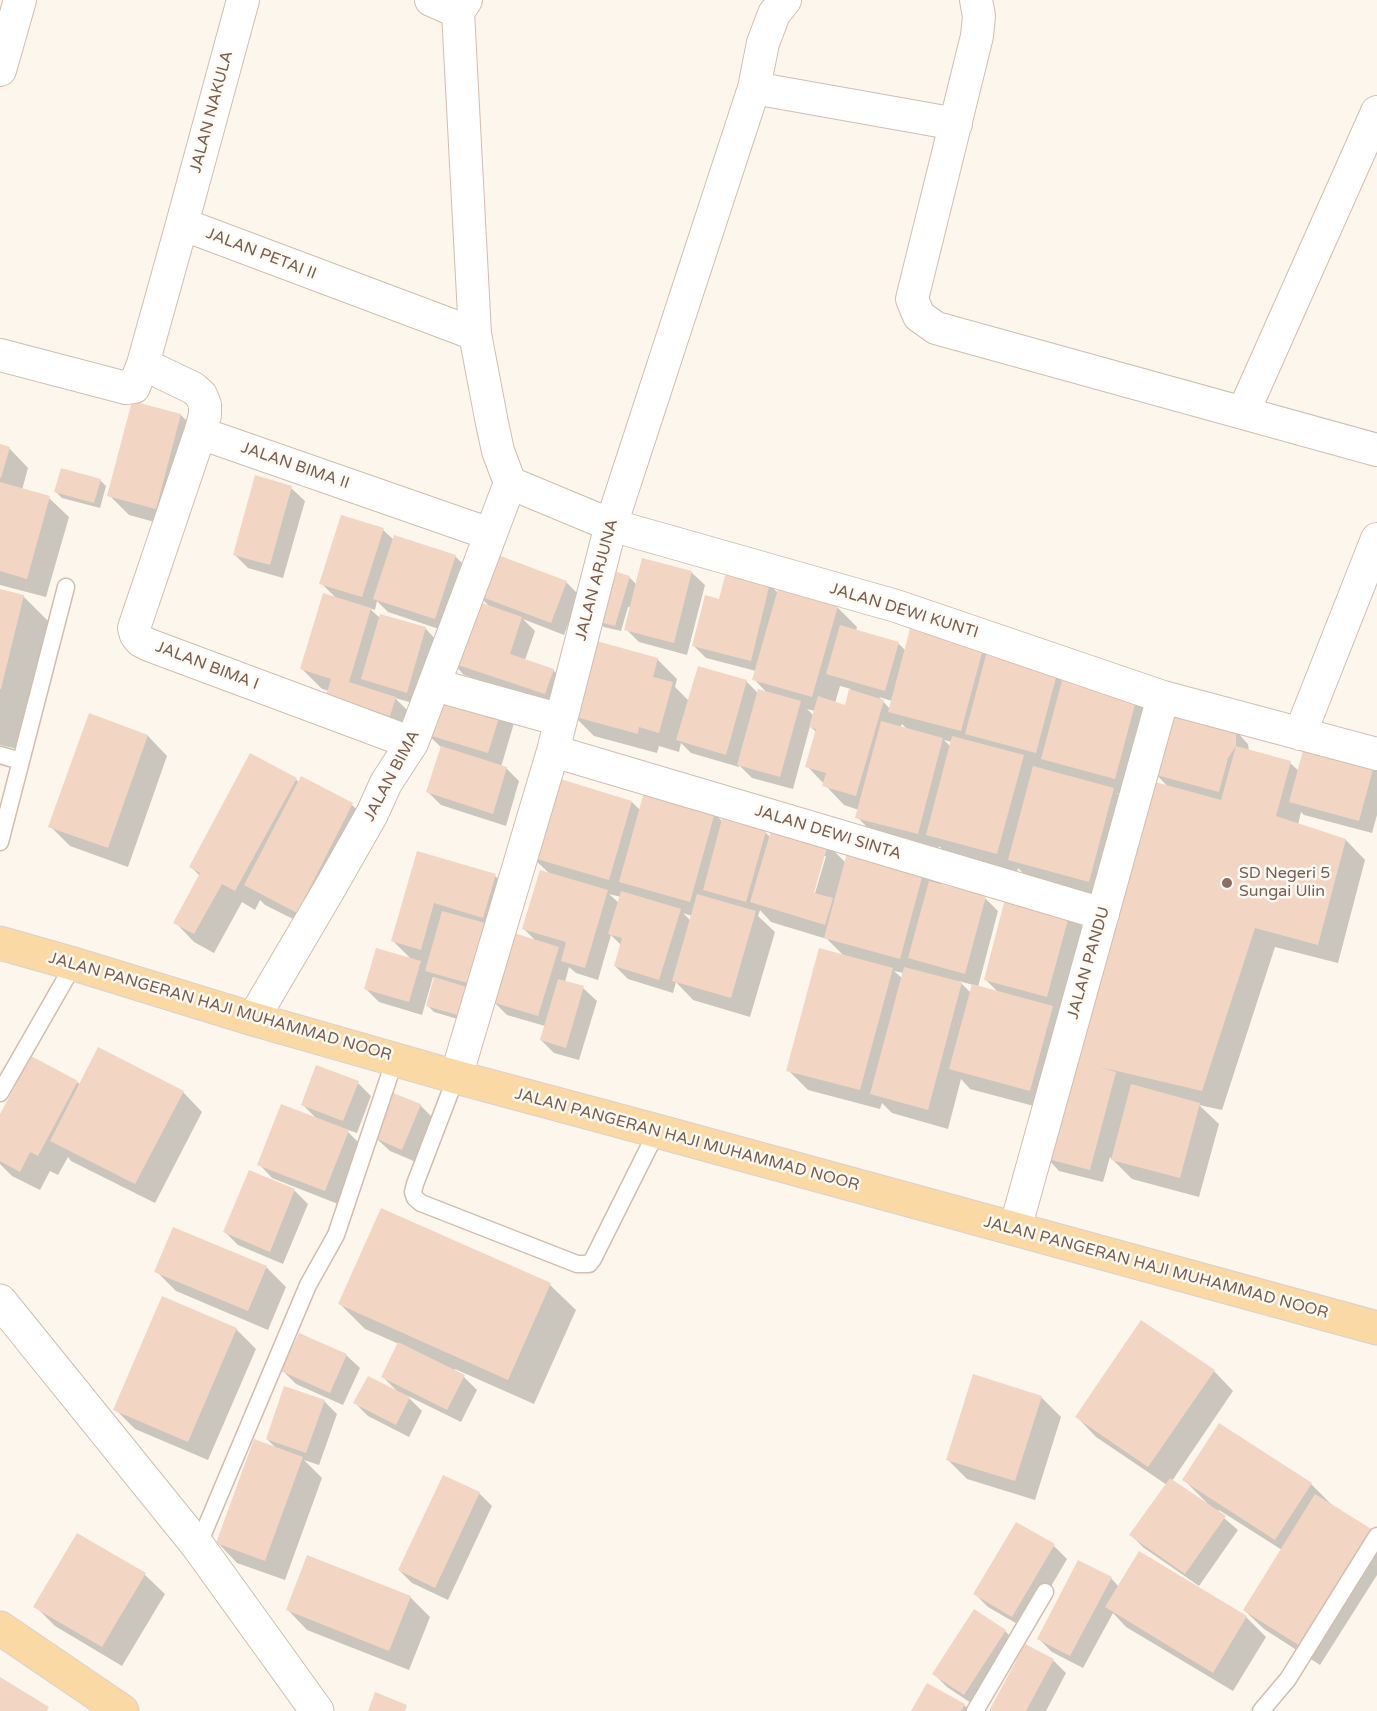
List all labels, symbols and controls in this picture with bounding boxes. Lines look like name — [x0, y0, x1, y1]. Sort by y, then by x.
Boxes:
street label: JALAN NAKULA — [186, 49, 238, 175]
street label: JALAN PETAI II — [203, 224, 319, 284]
street label: JALAN BIMA II — [238, 438, 352, 494]
street label: JALAN ARJUNA — [572, 517, 622, 643]
street label: JALAN DEWI KUNTI — [827, 579, 981, 643]
street label: JALAN BIMA I — [153, 638, 261, 694]
street label: JALAN BIMA — [360, 727, 424, 825]
street label: JALAN DEWI SINTA — [752, 802, 904, 864]
place label: SD Negeri 5 Sungai Ulin — [1239, 864, 1330, 902]
marker: SD Negeri 5 Sungai Ulin — [1220, 876, 1234, 890]
street label: JALAN PANDU — [1064, 905, 1114, 1021]
street label: JALAN PANGERAN HAJI MUHAMMAD NOOR — [46, 949, 394, 1065]
street label: JALAN PANGERAN HAJI MUHAMMAD NOOR — [513, 1085, 861, 1195]
street label: JALAN PANGERAN HAJI MUHAMMAD NOOR — [982, 1213, 1330, 1323]

